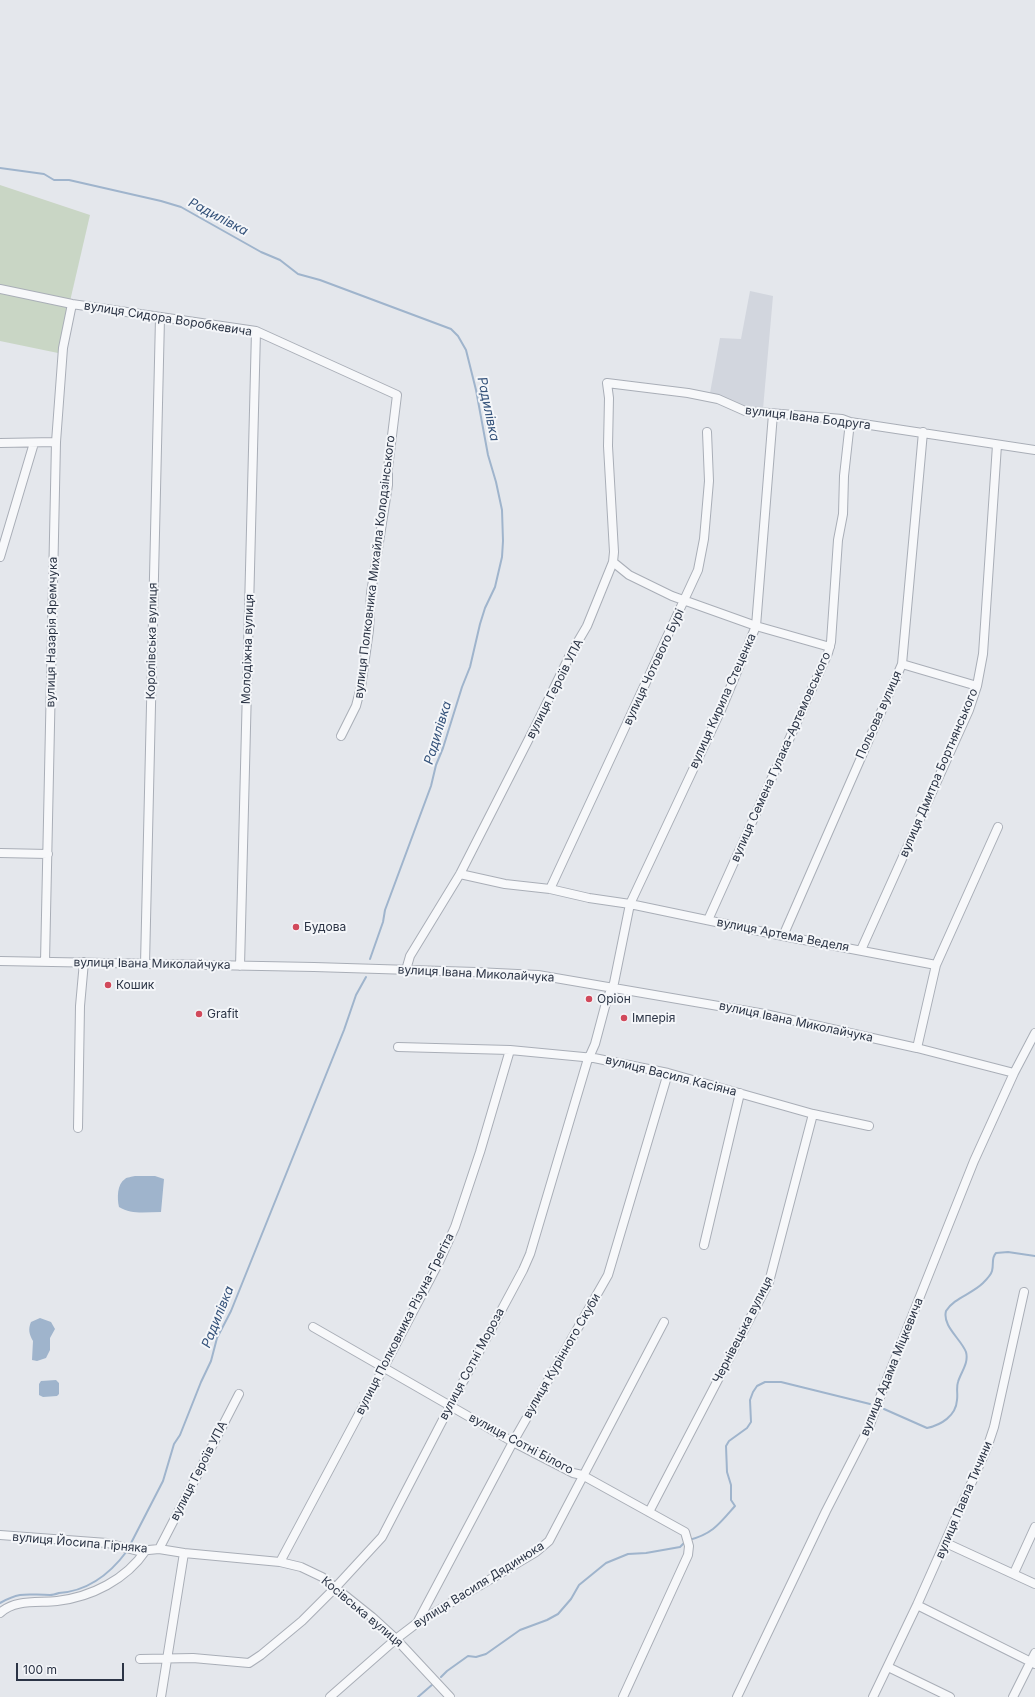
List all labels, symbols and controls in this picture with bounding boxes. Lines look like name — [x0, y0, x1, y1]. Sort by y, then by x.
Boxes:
water label: Радилівка — [186, 195, 250, 239]
street label: вулиця Сидора Воробкевича — [83, 299, 253, 339]
water label: Радилівка — [474, 375, 502, 443]
street label: вулиця Івана Бодруга — [744, 403, 872, 433]
street label: вулиця Полковника Михайла Колодзінського — [352, 435, 398, 699]
street label: вулиця Назарія Яремчука — [43, 556, 61, 708]
street label: Королівська вулиця — [144, 582, 160, 700]
street label: Молодіжна вулиця — [239, 594, 257, 704]
street label: вулиця Чотового Бурі — [621, 607, 687, 727]
street label: вулиця Кирила Стеценка — [687, 631, 759, 771]
street label: вулиця Героїв УПА — [524, 637, 586, 741]
street label: вулиця Семена Гулака-Артемовського — [728, 650, 834, 864]
street label: Польова вулиця — [853, 669, 905, 761]
street label: вулиця Дмитра Бортнянського — [897, 687, 981, 859]
water label: Радилівка — [421, 700, 455, 766]
street label: вулиця Артема Веделя — [716, 915, 850, 955]
place label: Будова — [304, 920, 346, 934]
marker: Будова — [291, 922, 301, 932]
street label: вулиця Івана Миколайчука — [73, 955, 231, 973]
street label: вулиця Івана Миколайчука — [397, 963, 555, 985]
place label: Кошик — [116, 978, 154, 992]
marker: Кошик — [103, 980, 113, 990]
place label: Оріон — [597, 992, 631, 1006]
marker: Оріон — [584, 994, 594, 1004]
street label: вулиця Івана Миколайчука — [718, 999, 874, 1045]
place label: Grafit — [207, 1007, 238, 1021]
marker: Grafit — [194, 1009, 204, 1019]
place label: Імперія — [632, 1011, 675, 1025]
marker: Імперія — [619, 1013, 629, 1023]
street label: вулиця Василя Касіяна — [604, 1053, 738, 1099]
street label: вулиця Полковника Різуна-Грегіта — [353, 1231, 457, 1417]
street label: Чернівецька вулиця — [710, 1274, 776, 1386]
water label: Радилівка — [199, 1284, 237, 1350]
street label: вулиця Курінного Скуби — [520, 1291, 604, 1421]
street label: вулиця Адама Міцкевича — [858, 1296, 926, 1438]
street label: вулиця Сотні Мороза — [436, 1306, 508, 1422]
street label: вулиця Сотні Білого — [466, 1410, 576, 1478]
street label: вулиця Героїв УПА — [168, 1419, 230, 1523]
street label: вулиця Павла Тичини — [933, 1439, 995, 1561]
street label: вулиця Йосипа Гірняка — [12, 1530, 148, 1556]
street label: вулиця Василя Дядинюка — [411, 1539, 547, 1631]
street label: Косівська вулиця — [318, 1574, 406, 1650]
scale bar — [18, 1655, 126, 1681]
text: 100 m — [23, 1662, 57, 1677]

